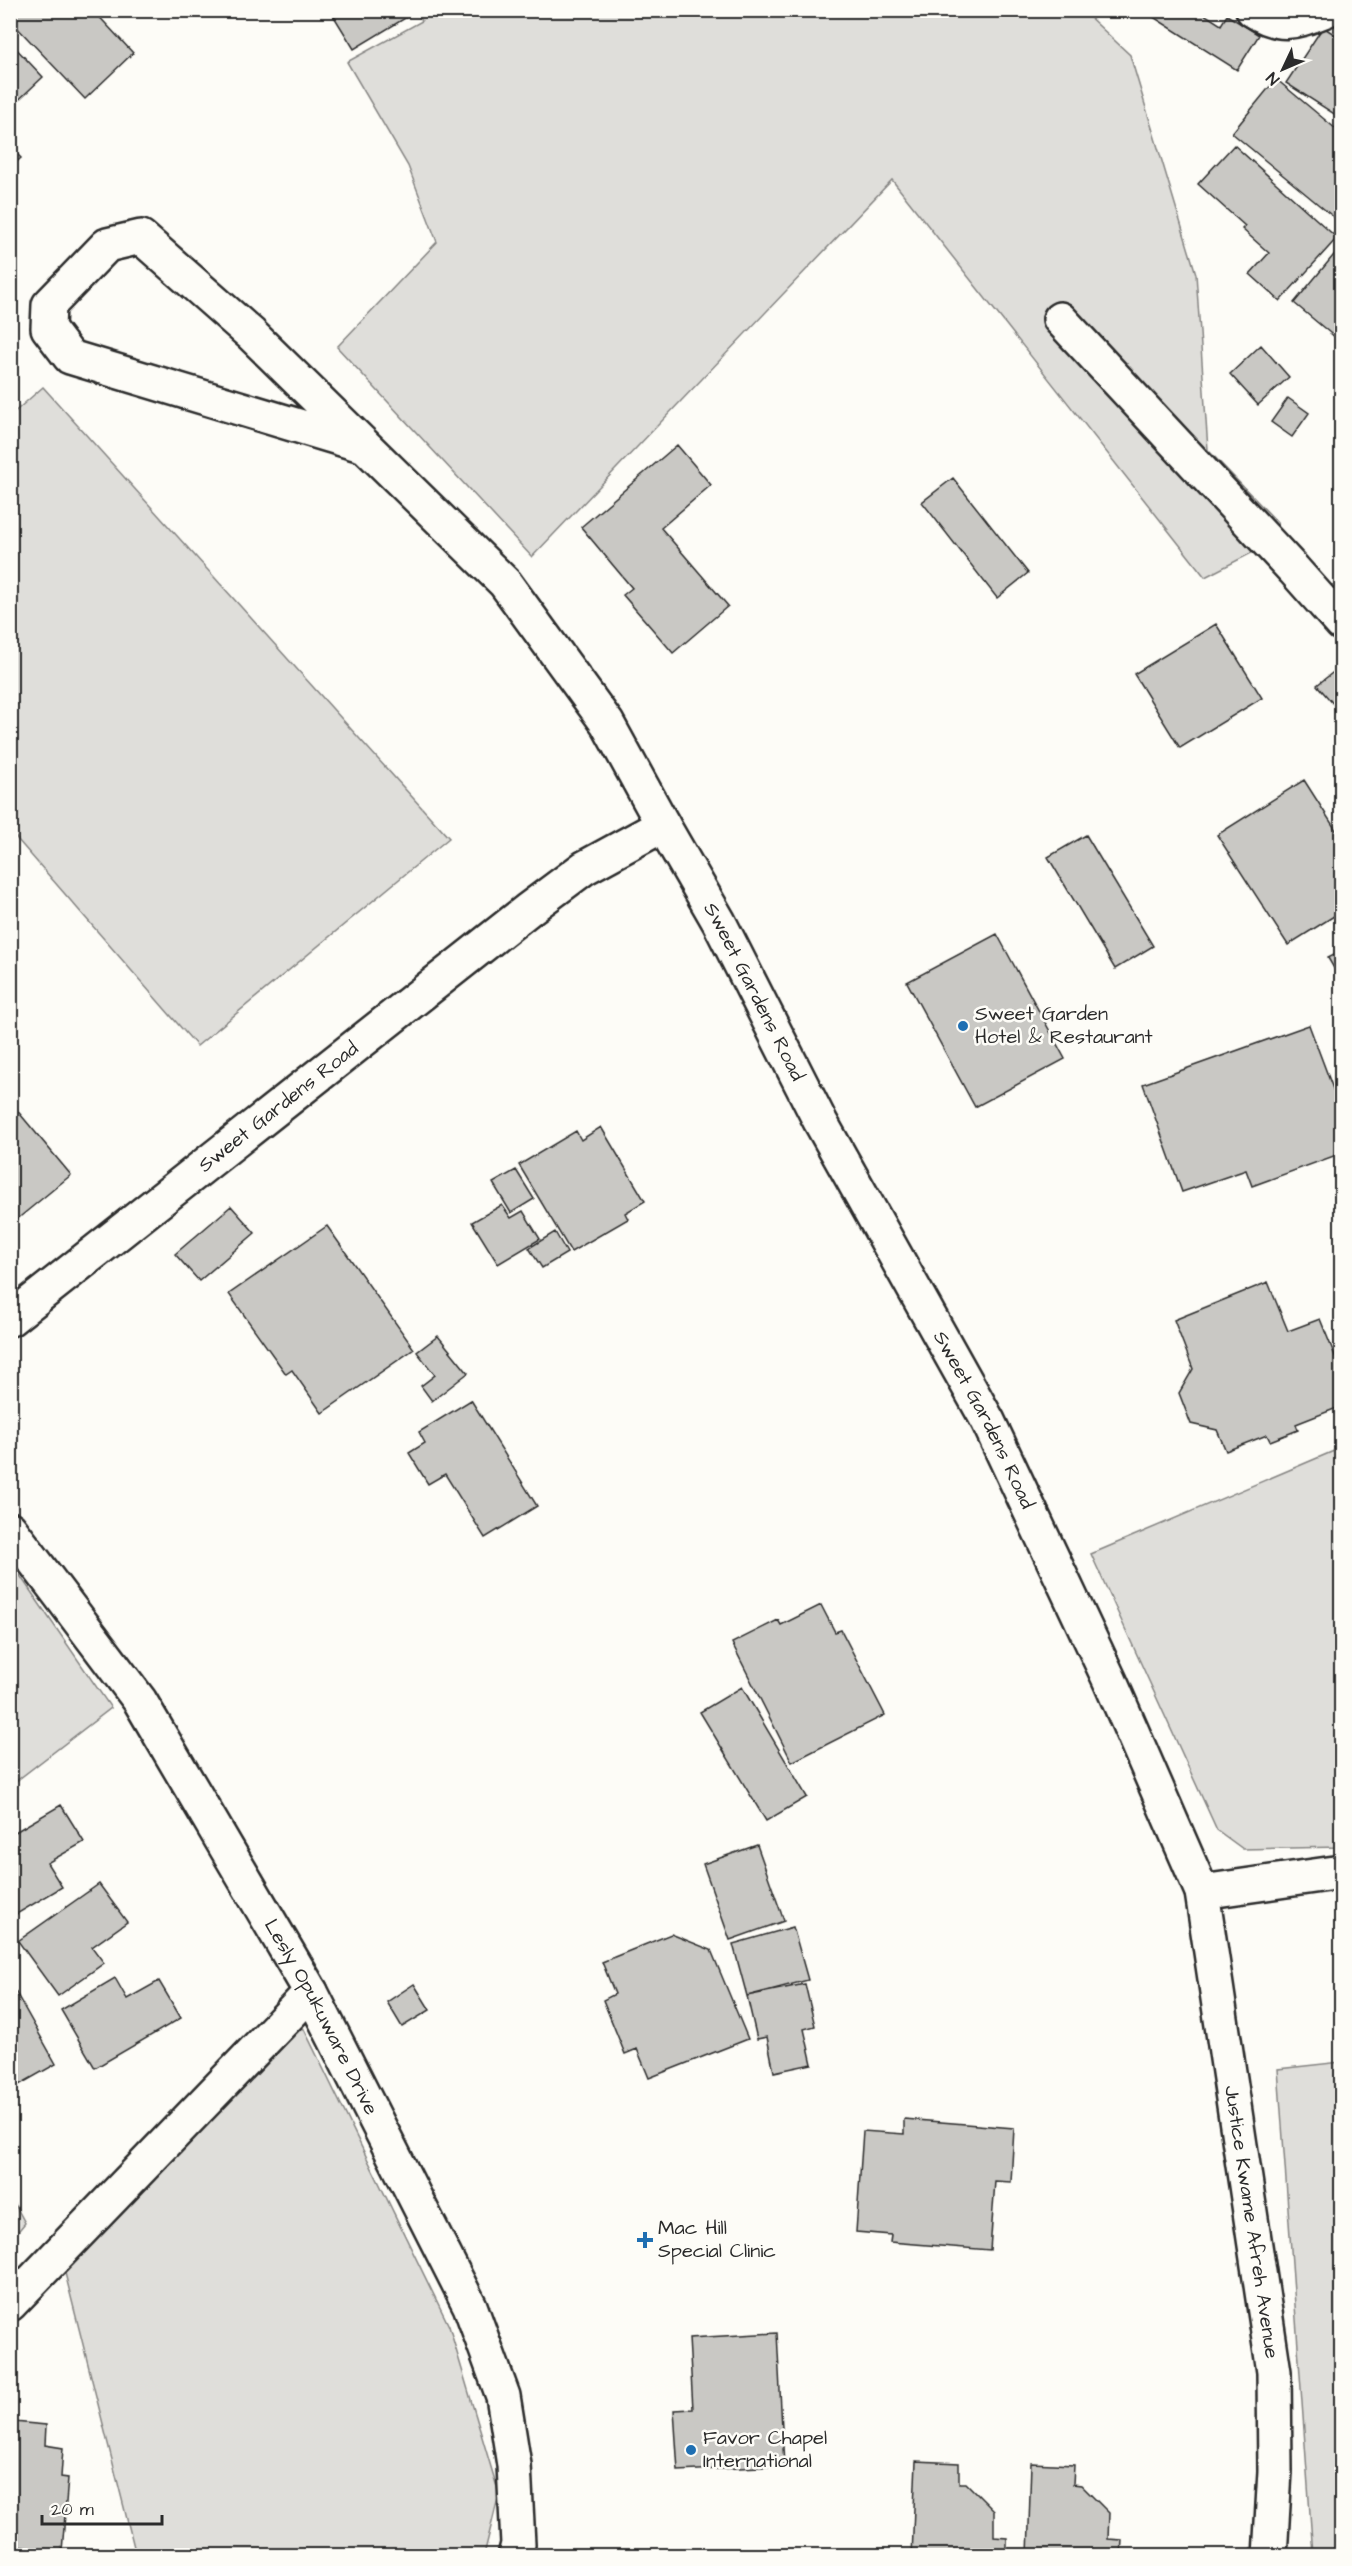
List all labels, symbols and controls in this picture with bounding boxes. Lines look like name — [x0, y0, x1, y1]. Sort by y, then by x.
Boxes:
north arrow — [1253, 39, 1313, 99]
text: N — [1262, 67, 1284, 90]
street label: Sweet Gardens Road — [697, 897, 811, 1086]
place label: Sweet Garden Hotel & Restaurant — [975, 1000, 1153, 1051]
marker: Sweet Garden Hotel & Restaurant — [956, 1019, 970, 1033]
street label: Sweet Gardens Road — [192, 1035, 364, 1179]
street label: Sweet Gardens Road — [926, 1326, 1041, 1513]
street label: Lesly Opukuware Drive — [257, 1914, 385, 2120]
street label: Justice Kwame Afreh Avenue — [1217, 2084, 1286, 2361]
place label: Mac Hill Special Clinic — [658, 2214, 776, 2265]
marker: Mac Hill Special Clinic — [636, 2231, 654, 2249]
place label: Favor Chapel International — [703, 2424, 827, 2475]
marker: Favor Chapel International — [684, 2443, 698, 2457]
scale bar — [42, 2488, 162, 2526]
text: 20 m — [51, 2497, 94, 2522]

